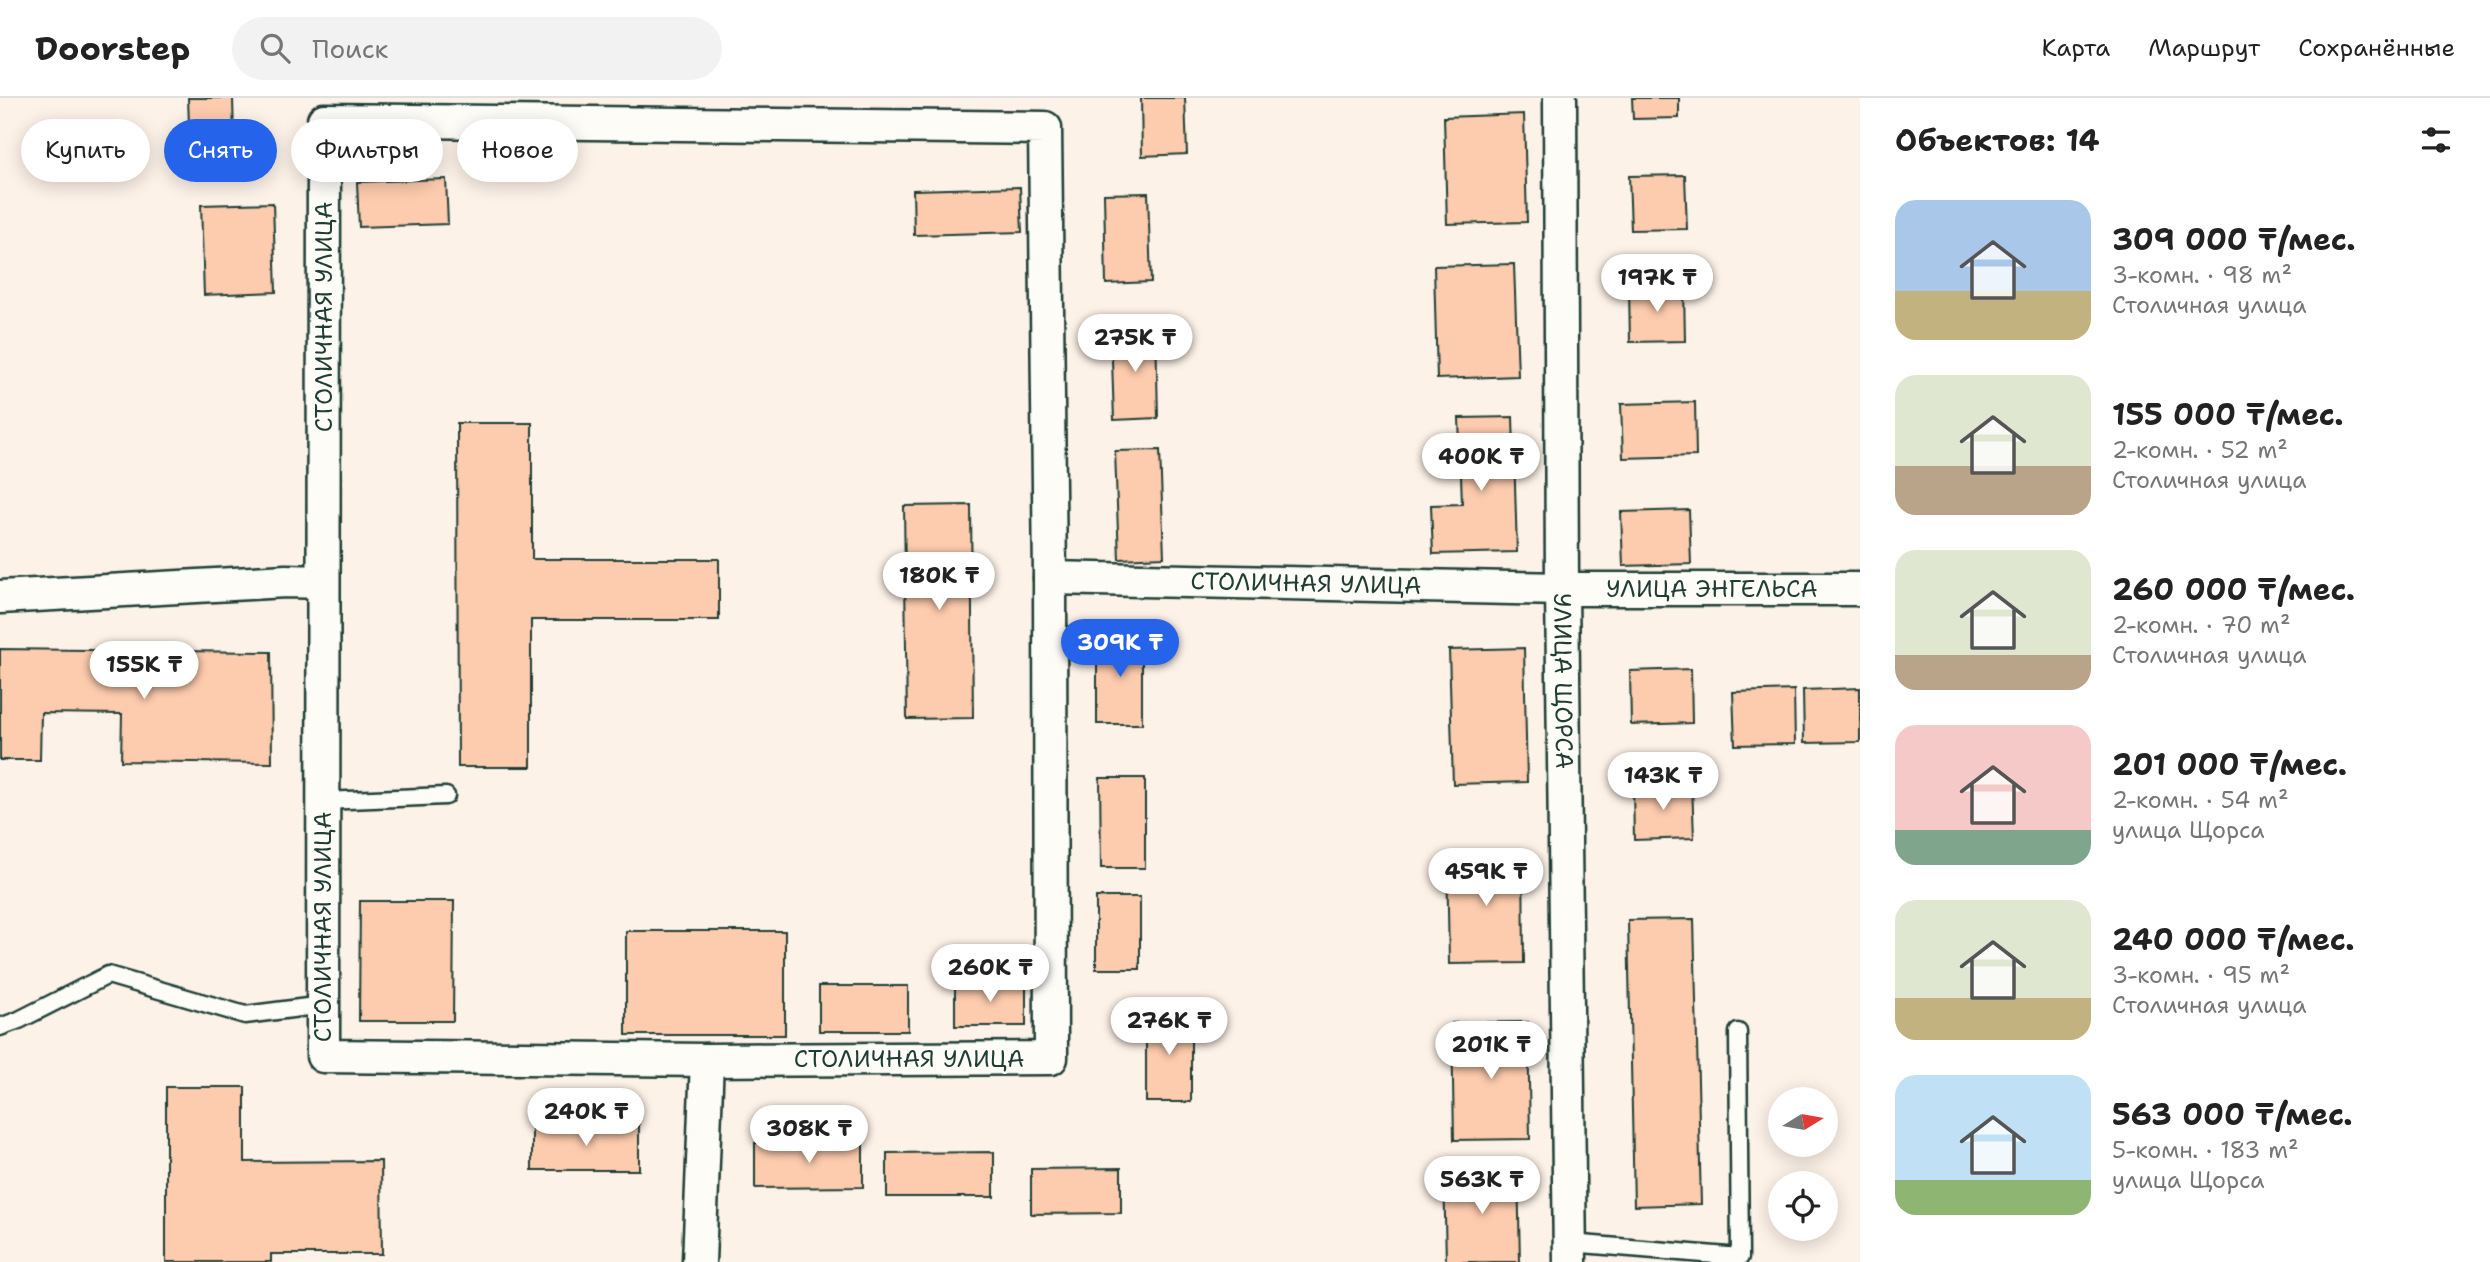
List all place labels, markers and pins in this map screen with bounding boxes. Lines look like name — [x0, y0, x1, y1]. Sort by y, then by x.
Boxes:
pin: 197K ₸ — [1600, 254, 1714, 314]
pin: 275K ₸ — [1078, 314, 1192, 374]
pin: 400K ₸ — [1424, 434, 1538, 493]
pin: 180K ₸ — [882, 552, 996, 612]
pin: 309K ₸ — [1063, 620, 1177, 679]
pin: 155K ₸ — [87, 642, 201, 701]
pin: 143K ₸ — [1606, 752, 1720, 812]
pin: 459K ₸ — [1429, 848, 1543, 908]
pin: 260K ₸ — [933, 944, 1047, 1004]
pin: 276K ₸ — [1112, 998, 1226, 1057]
pin: 201K ₸ — [1434, 1021, 1548, 1081]
pin: 240K ₸ — [529, 1088, 643, 1148]
pin: 308K ₸ — [752, 1105, 866, 1165]
pin: 563K ₸ — [1425, 1156, 1539, 1216]

